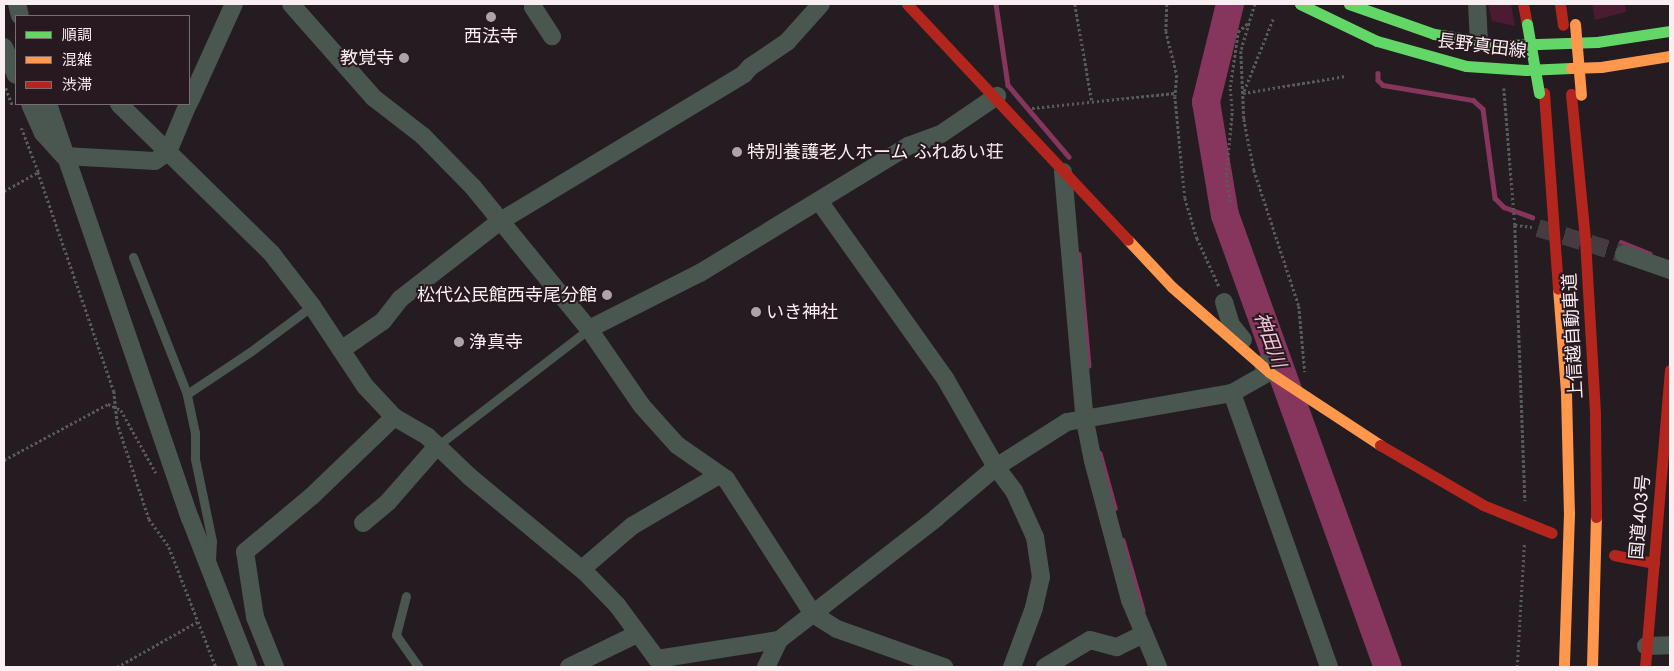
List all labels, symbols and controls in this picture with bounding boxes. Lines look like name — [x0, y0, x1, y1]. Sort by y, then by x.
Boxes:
marker: 西法寺 — [485, 11, 497, 23]
legend — [15, 15, 190, 105]
text: 順調 — [62, 24, 92, 46]
place label: 西法寺 — [464, 25, 518, 47]
street label: 長野真田線 — [1436, 30, 1528, 62]
place label: 教覚寺 — [340, 47, 394, 69]
text: 混雑 — [62, 49, 92, 71]
marker: 教覚寺 — [398, 52, 410, 64]
text: 渋滞 — [62, 74, 92, 96]
place label: 特別養護老人ホーム ふれあい荘 — [747, 141, 1004, 163]
marker: 特別養護老人ホーム ふれあい荘 — [731, 146, 743, 158]
street label: 上信越自動車道 — [1559, 273, 1587, 399]
place label: 松代公民館西寺尾分館 — [417, 284, 597, 306]
marker: 松代公民館西寺尾分館 — [601, 289, 613, 301]
place label: いき神社 — [766, 301, 838, 323]
marker: いき神社 — [750, 306, 762, 318]
water label: 神田川 — [1250, 309, 1290, 371]
place label: 浄真寺 — [469, 331, 523, 353]
marker: 浄真寺 — [453, 336, 465, 348]
street label: 国道403号 — [1626, 474, 1654, 560]

